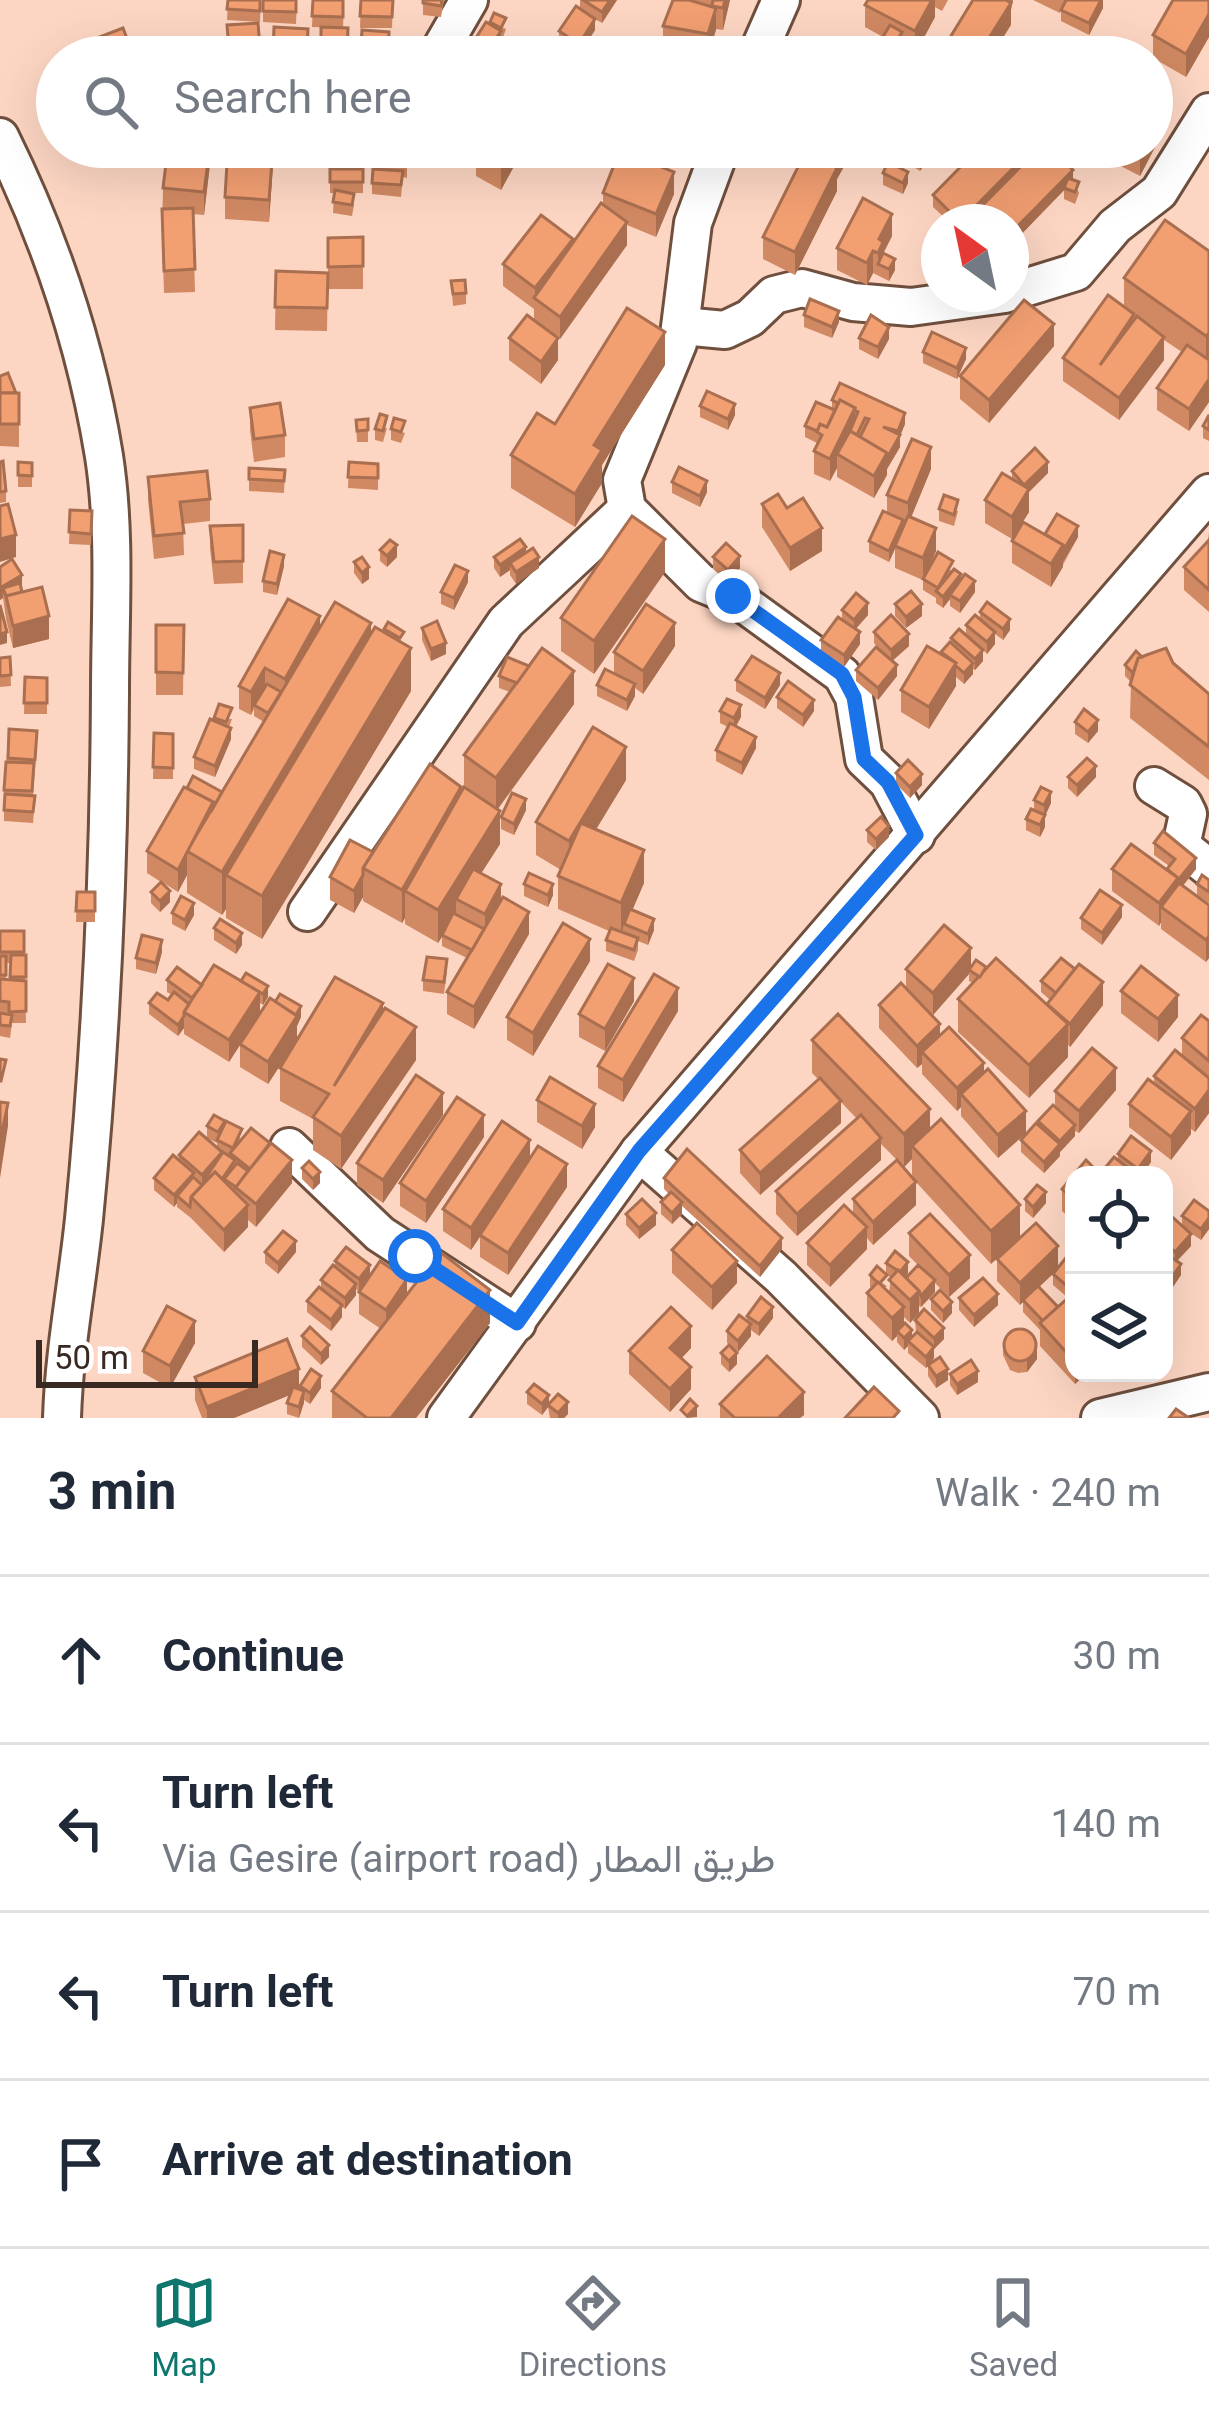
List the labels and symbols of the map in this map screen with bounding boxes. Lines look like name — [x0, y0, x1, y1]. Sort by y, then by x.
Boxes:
north arrow — [921, 204, 1029, 312]
route end — [706, 569, 760, 623]
route start — [388, 1229, 442, 1283]
scale bar — [36, 1334, 258, 1387]

